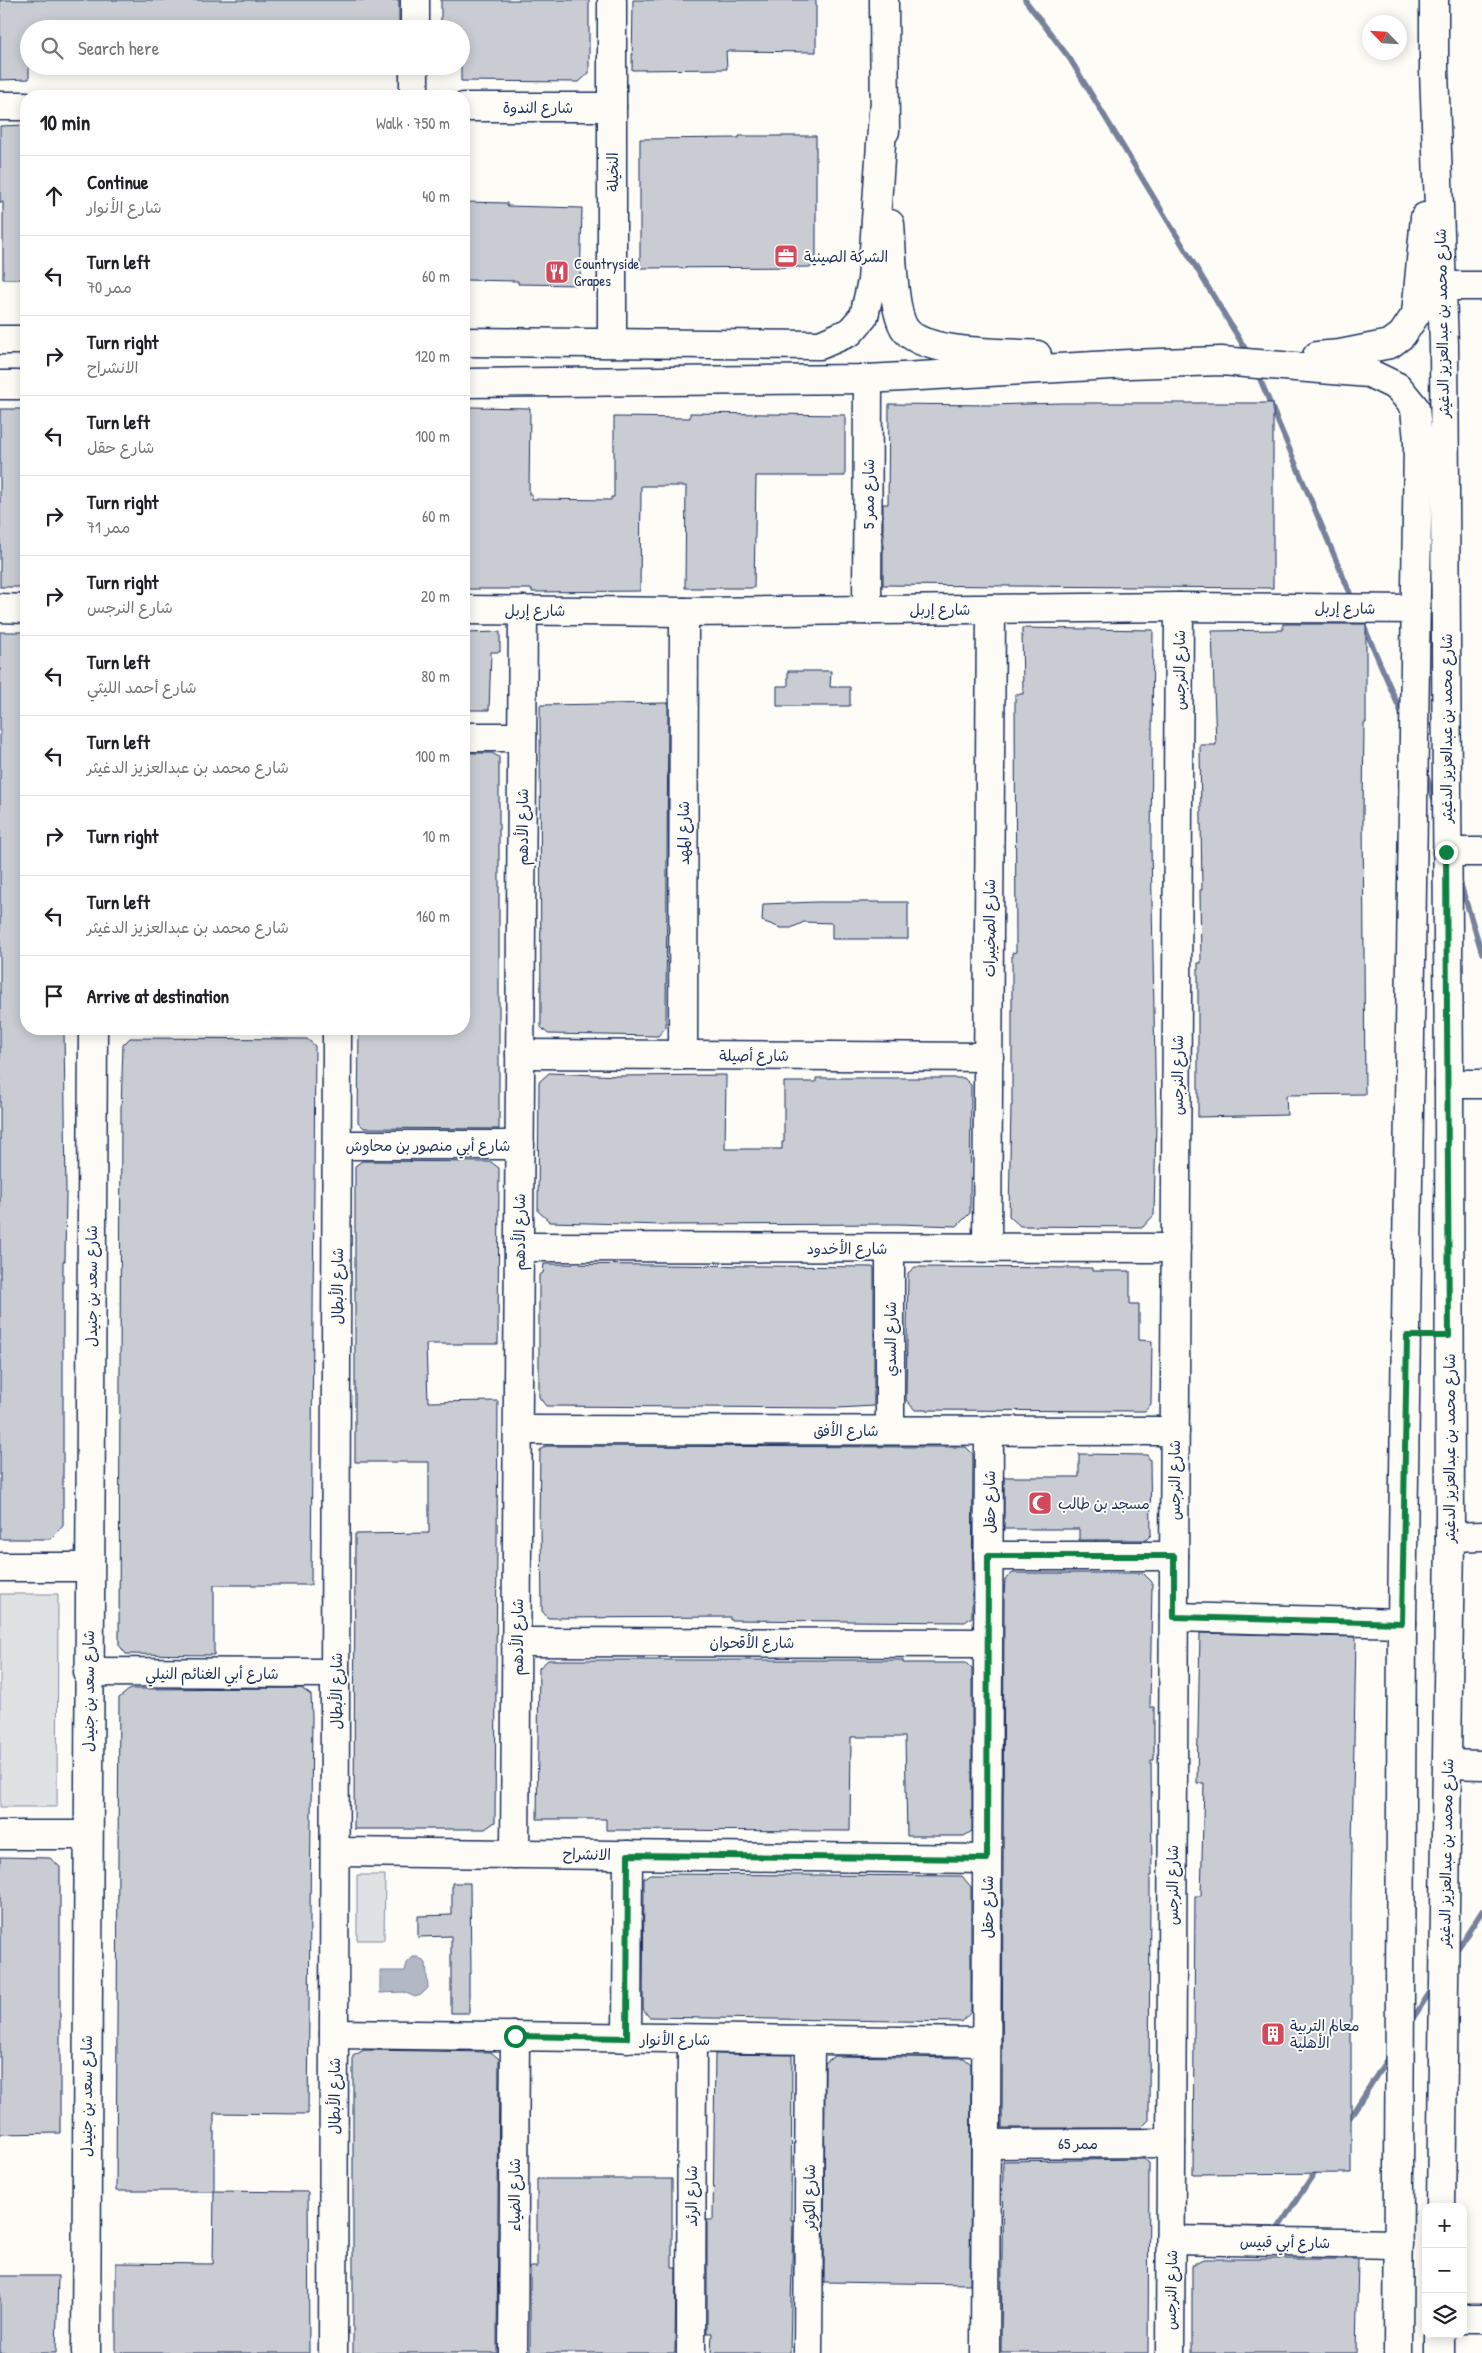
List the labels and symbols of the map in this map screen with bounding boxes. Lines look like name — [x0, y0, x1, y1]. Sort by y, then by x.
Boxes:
north arrow — [1362, 15, 1407, 60]
street label: شارع الندوة — [503, 97, 573, 118]
street label: النخيلة — [602, 152, 623, 192]
street label: شارع محمد بن عبدالعزيز الدغيثر — [1430, 228, 1454, 420]
office icon: الشركة الصينية — [773, 243, 799, 269]
place label: الشركة الصينية — [804, 246, 888, 267]
place label: Countryside Grapes — [574, 253, 639, 291]
restaurant icon: Countryside Grapes — [544, 259, 570, 285]
street label: شارع ممر 5 — [858, 459, 879, 529]
street label: شارع إربل — [1314, 597, 1376, 619]
street label: شارع إربل — [910, 599, 970, 620]
street label: شارع إربل — [505, 600, 565, 621]
street label: شارع النرجس — [1169, 630, 1190, 710]
street label: شارع محمد بن عبدالعزيز الدغيثر — [1436, 633, 1457, 825]
street label: شارع الأدهم — [512, 789, 535, 865]
street label: شارع المهد — [673, 801, 694, 865]
route end — [1435, 841, 1458, 864]
street label: شارع الصخيبرات — [979, 879, 1000, 977]
street label: شارع النرجس — [1167, 1035, 1188, 1115]
street label: شارع أصيلة — [719, 1045, 789, 1066]
street label: شارع أبي منصور بن محاوش — [346, 1135, 510, 1159]
street label: شارع الأدهم — [509, 1194, 532, 1270]
street label: شارع سعد بن جنيدل — [81, 1225, 102, 1347]
street label: شارع الأخدود — [807, 1238, 887, 1259]
street label: شارع الأبطال — [327, 1248, 348, 1324]
street label: شارع السدي — [880, 1301, 902, 1377]
street label: شارع محمد بن عبدالعزيز الدغيثر — [1439, 1353, 1460, 1545]
street label: شارع الأفق — [813, 1420, 879, 1441]
street label: شارع النرجس — [1164, 1440, 1185, 1520]
street label: شارع حقل — [979, 1470, 1000, 1534]
mosque icon: مسجد بن طالب — [1027, 1490, 1053, 1516]
place label: مسجد بن طالب — [1058, 1493, 1150, 1514]
street label: شارع الأدهم — [507, 1599, 530, 1675]
street label: شارع سعد بن جنيدل — [78, 1630, 99, 1752]
street label: شارع الأقحوان — [710, 1632, 794, 1653]
street label: شارع الأبطال — [326, 1653, 347, 1729]
street label: شارع أبي الغنائم النيلي — [145, 1663, 279, 1687]
street label: شارع محمد بن عبدالعزيز الدغيثر — [1434, 1758, 1458, 1950]
street label: الانشراح — [563, 1843, 611, 1865]
street label: شارع النرجس — [1162, 1845, 1183, 1925]
street label: شارع حقل — [977, 1875, 998, 1939]
place label: معالم التربية الأهلية — [1290, 2015, 1360, 2053]
building icon: معالم التربية الأهلية — [1260, 2021, 1286, 2047]
route start — [504, 2025, 527, 2048]
street label: شارع الأنوار — [639, 2029, 710, 2050]
street label: شارع سعد بن جنيدل — [76, 2035, 97, 2157]
street label: شارع الأبطال — [324, 2058, 345, 2134]
street label: ممر 65 — [1058, 2133, 1098, 2154]
street label: شارع الضياء — [504, 2158, 525, 2232]
street label: شارع الكوثر — [799, 2164, 820, 2232]
street label: شارع الرئد — [681, 2165, 702, 2227]
street label: شارع أبي قبيس — [1240, 2231, 1330, 2256]
street label: شارع النرجس — [1160, 2250, 1182, 2330]

